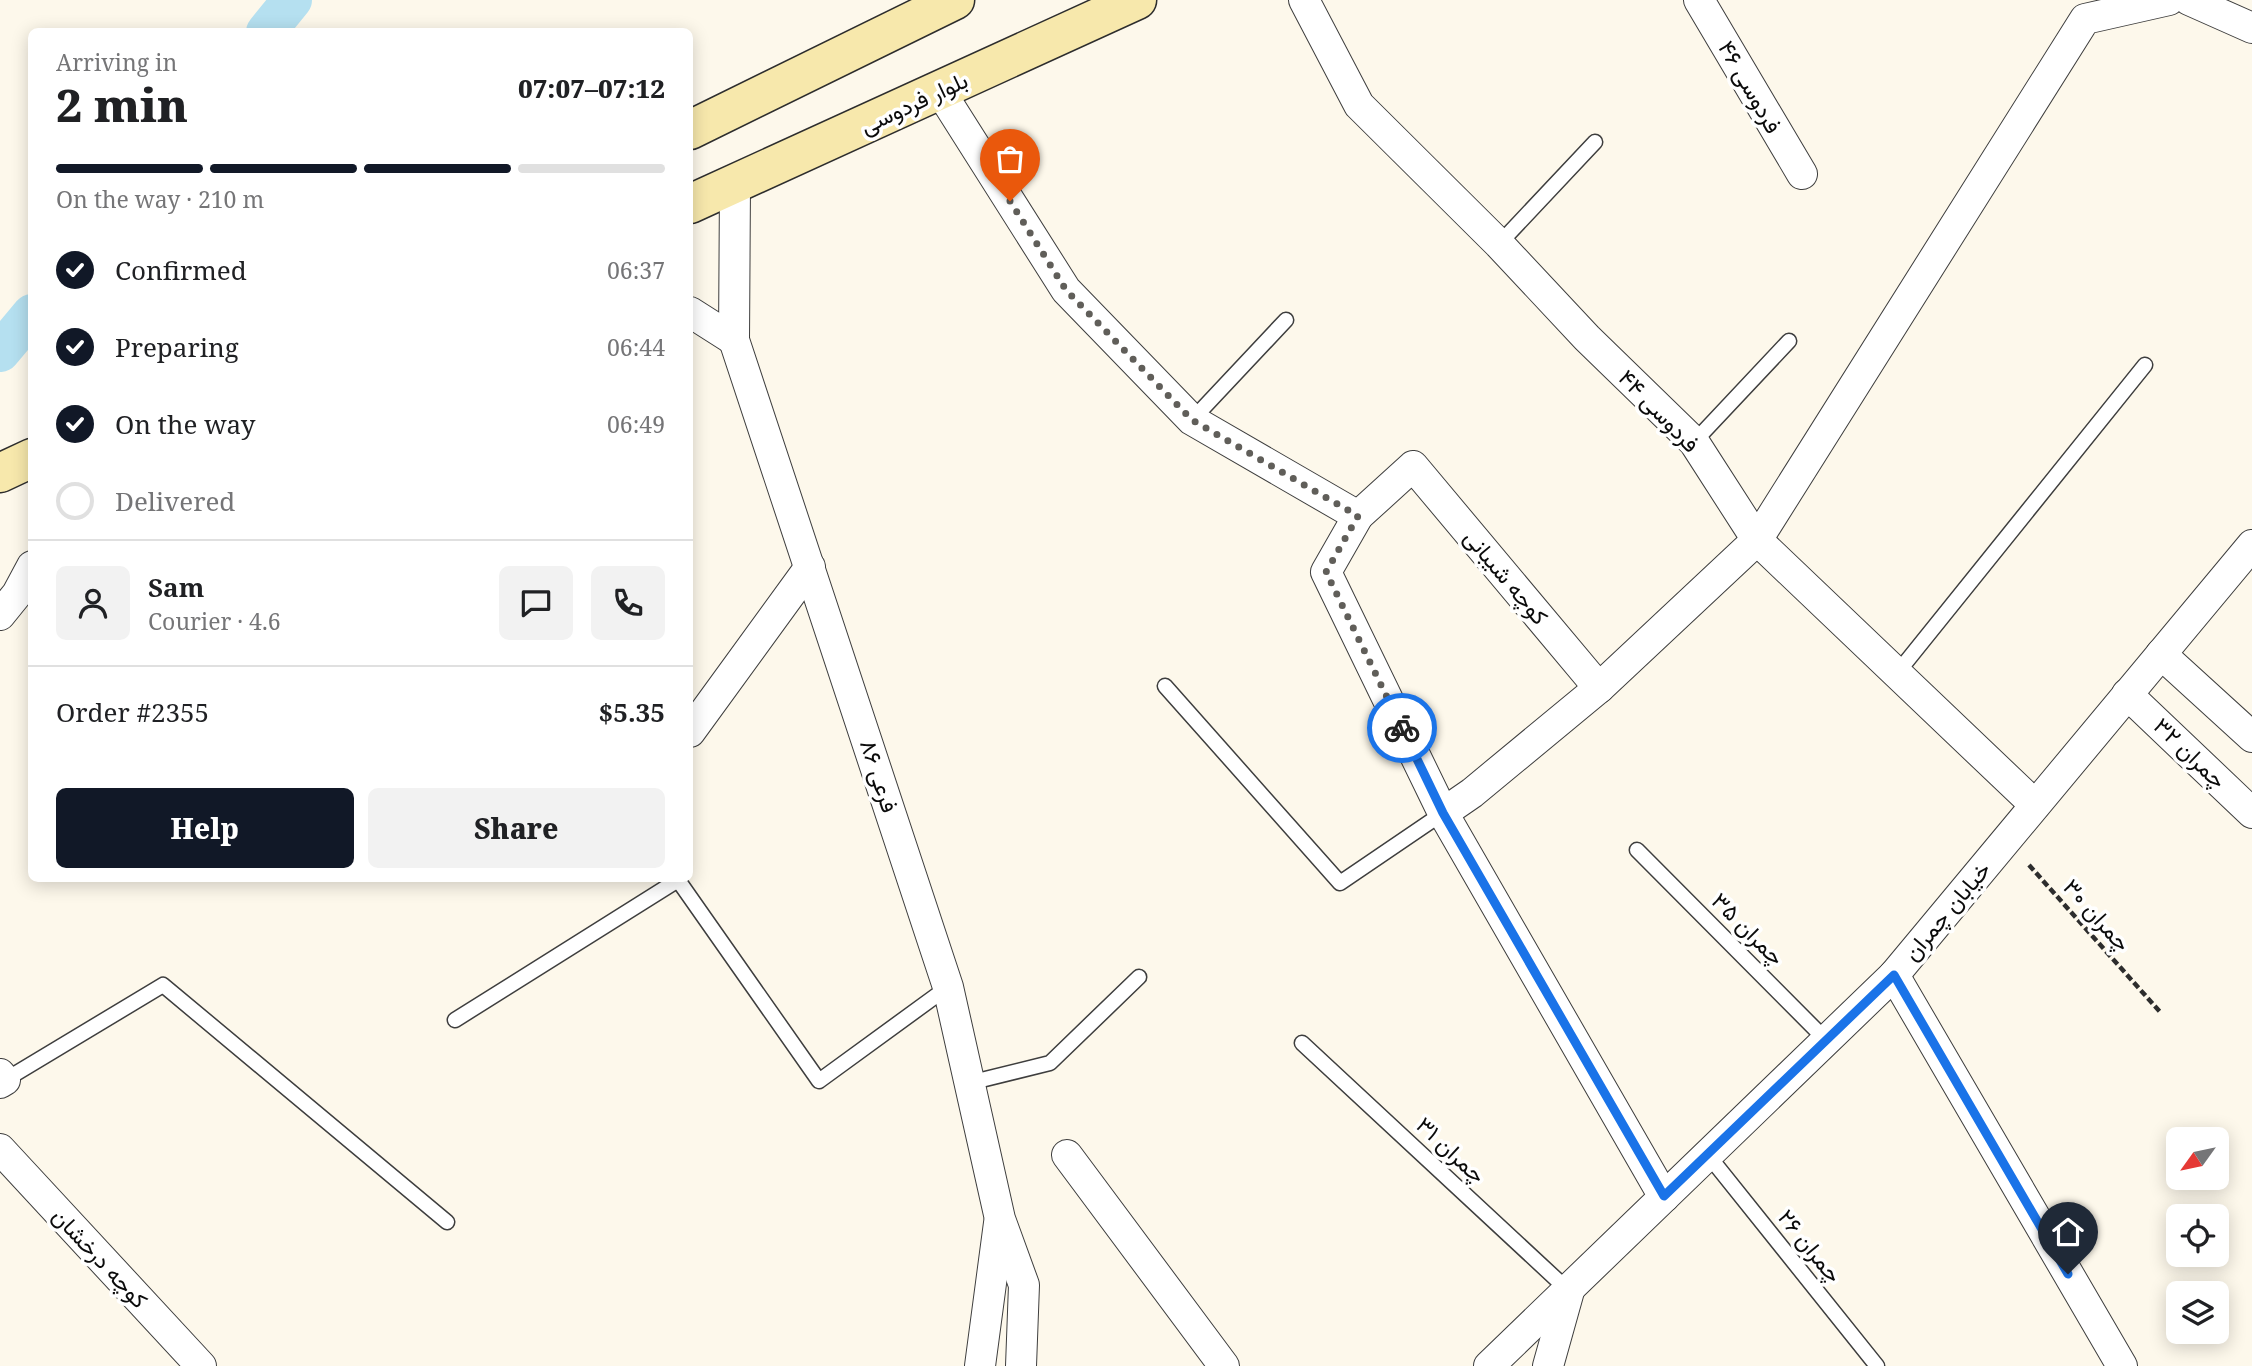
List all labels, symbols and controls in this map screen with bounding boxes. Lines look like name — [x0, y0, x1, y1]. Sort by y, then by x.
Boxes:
street label: فردوسی ۴۶ — [1711, 34, 1790, 139]
text: Arriving in — [56, 46, 177, 78]
street label: بلوار فردوسی — [855, 63, 973, 141]
text: 07:07–07:12 — [518, 70, 665, 106]
text: 2 min — [56, 73, 188, 135]
pin — [980, 129, 1040, 201]
icon: bag — [991, 140, 1029, 178]
text: On the way · 210 m — [56, 183, 264, 215]
icon: check — [56, 251, 94, 289]
text: Confirmed — [115, 252, 247, 288]
text: 06:37 — [607, 254, 665, 286]
icon: check — [56, 328, 94, 366]
text: Preparing — [115, 329, 239, 365]
text: 06:44 — [607, 331, 665, 363]
street label: فردوسی ۴۴ — [1612, 362, 1707, 459]
icon: check — [56, 405, 94, 443]
text: On the way — [115, 406, 255, 442]
text: 06:49 — [607, 408, 665, 440]
text: Delivered — [115, 483, 235, 519]
street label: کوچه شیبانی — [1457, 522, 1556, 632]
button: person — [56, 566, 130, 640]
button: chat — [499, 566, 573, 640]
button: phone — [591, 566, 665, 640]
text: Sam — [148, 569, 204, 605]
text: Courier · 4.6 — [148, 605, 281, 637]
courier — [1367, 693, 1437, 763]
text: Order #2355 — [56, 694, 209, 730]
text: $5.35 — [599, 694, 665, 730]
icon: bike — [1383, 709, 1421, 747]
street label: چمران ۳۲ — [2147, 710, 2234, 796]
street label: فرعی ۸۶ — [853, 735, 907, 816]
button: Help — [56, 788, 354, 868]
button: Share — [368, 788, 665, 868]
street label: خیابان چمران — [1895, 854, 1998, 968]
street label: چمران ۳۰ — [2056, 871, 2139, 958]
street label: چمران ۳۵ — [1704, 885, 1792, 973]
street label: چمران ۳۱ — [1409, 1109, 1494, 1191]
north arrow — [2166, 1127, 2230, 1190]
map controls — [2166, 1127, 2229, 1344]
street label: کوچه درخشان — [45, 1200, 156, 1315]
street label: چمران ۲۶ — [1770, 1202, 1850, 1290]
pin — [2038, 1202, 2098, 1274]
button: locate — [2166, 1204, 2229, 1267]
icon: home — [2049, 1213, 2087, 1251]
button: layers — [2166, 1281, 2229, 1344]

